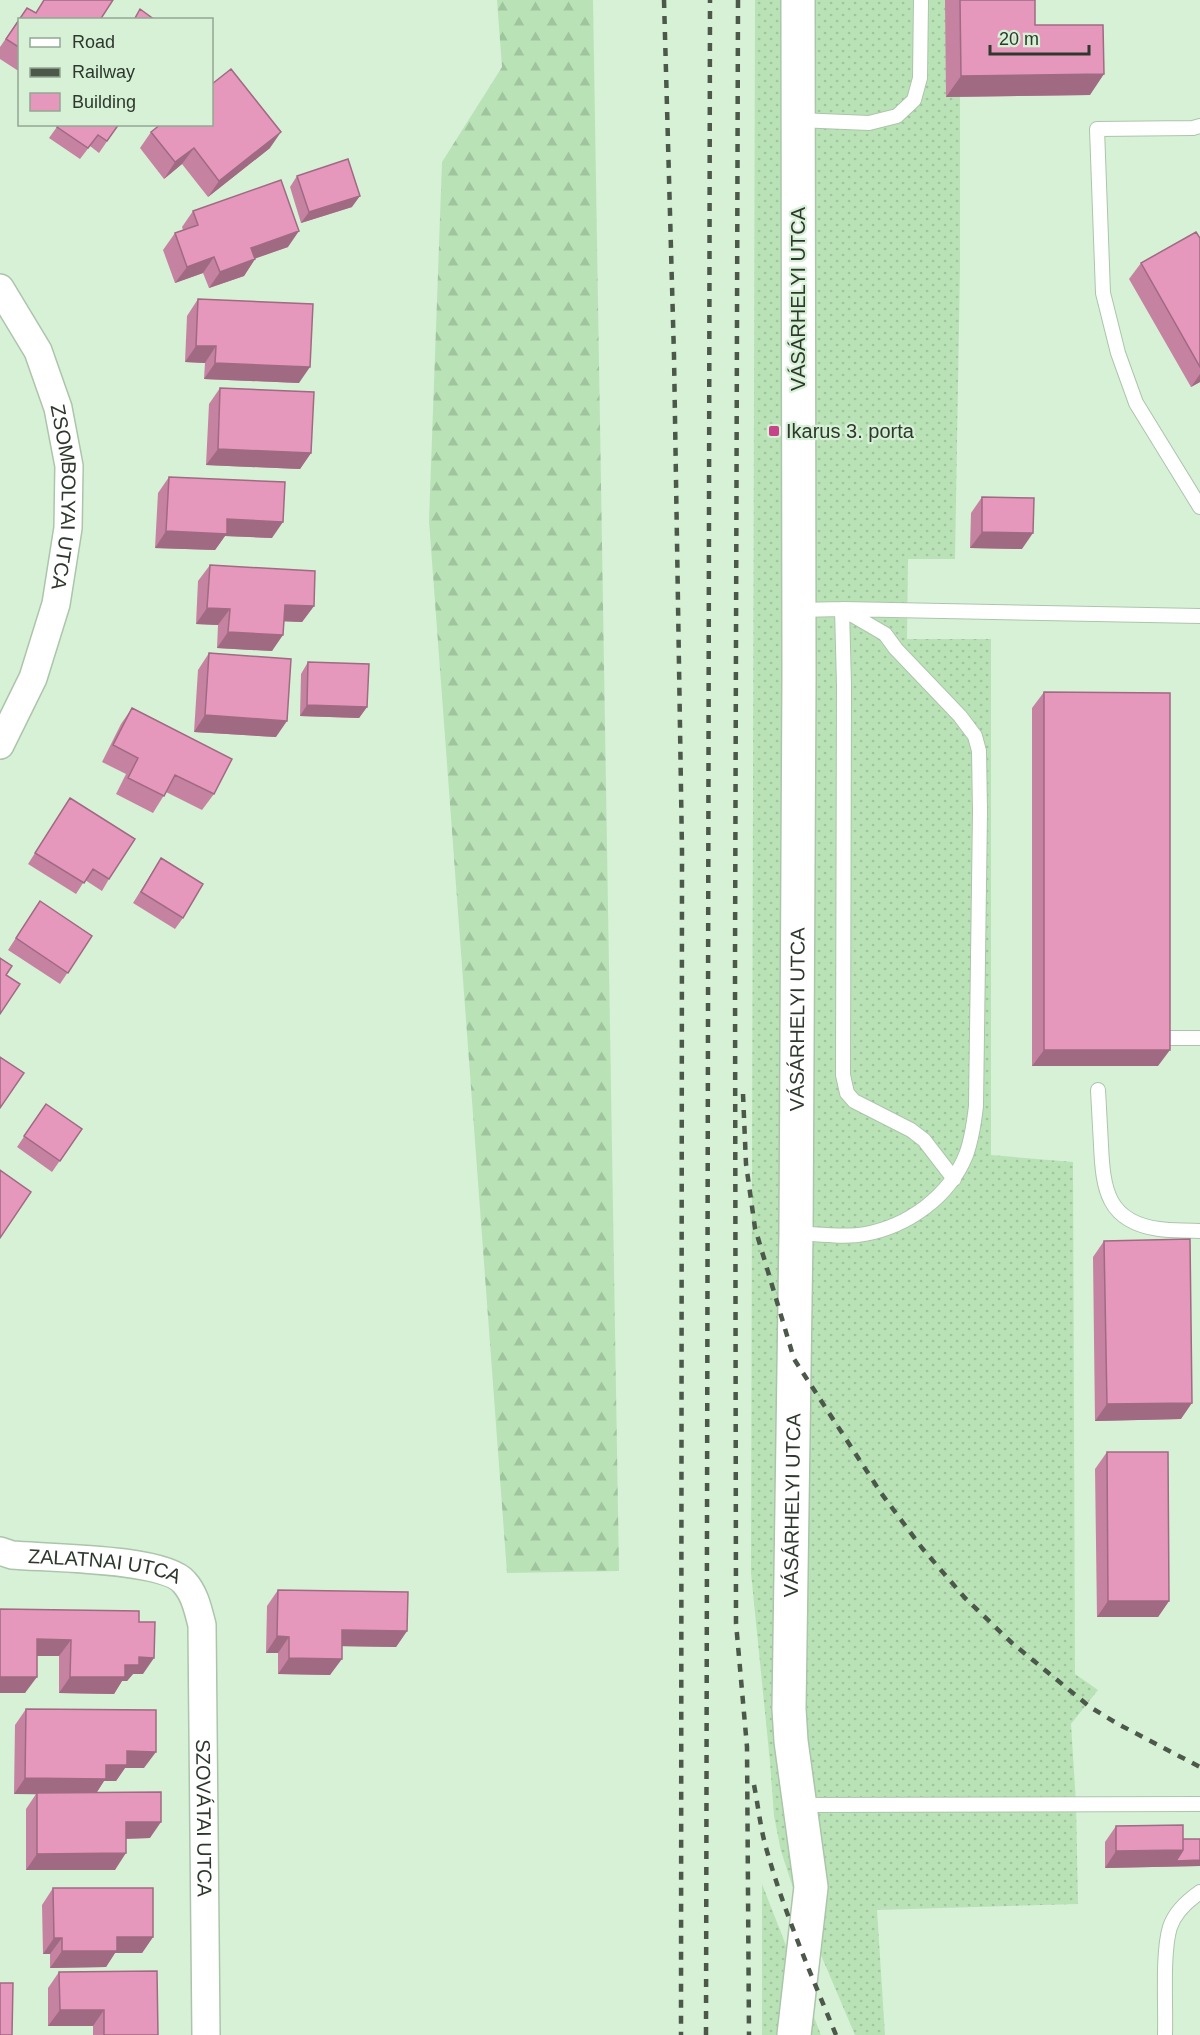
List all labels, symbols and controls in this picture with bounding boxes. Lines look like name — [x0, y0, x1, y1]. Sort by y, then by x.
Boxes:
legend — [18, 18, 213, 126]
scale bar — [990, 18, 1089, 56]
text: 20 m — [999, 29, 1039, 49]
text: Road — [72, 32, 115, 52]
text: Railway — [72, 62, 135, 82]
text: Building — [72, 92, 136, 112]
street label: VÁSÁRHELYI UTCA — [787, 206, 809, 391]
street label: ZSOMBOLYAI UTCA — [47, 402, 80, 592]
place label: Ikarus 3. porta — [786, 420, 915, 442]
marker: Ikarus 3. porta — [767, 424, 781, 438]
street label: VÁSÁRHELYI UTCA — [786, 927, 809, 1112]
street label: VÁSÁRHELYI UTCA — [780, 1413, 804, 1598]
street label: ZALATNAI UTCA — [28, 1545, 185, 1588]
street label: SZOVÁTAI UTCA — [192, 1739, 216, 1898]

